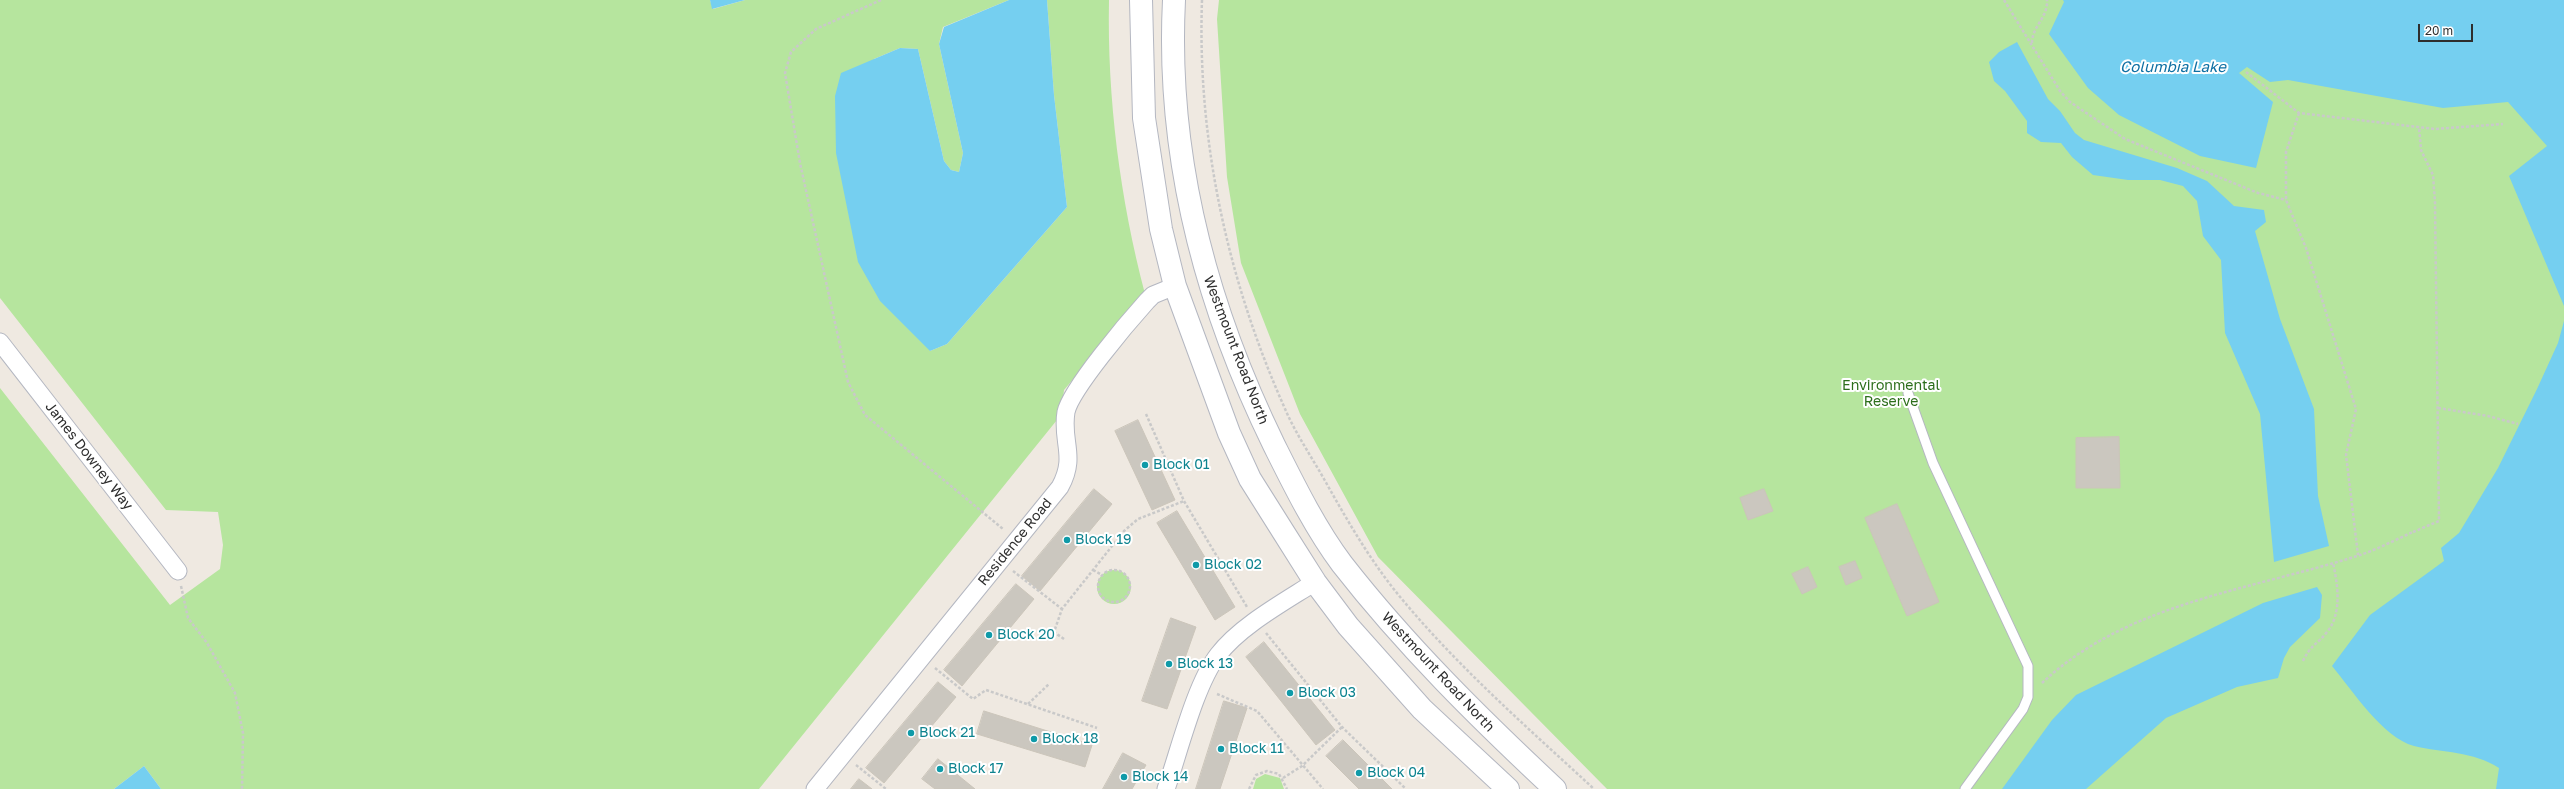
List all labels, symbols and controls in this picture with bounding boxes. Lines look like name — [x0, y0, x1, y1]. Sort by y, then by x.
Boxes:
scale bar — [2420, 16, 2475, 42]
text: 20 m — [2425, 23, 2453, 38]
water label: Columbia Lake — [2120, 58, 2226, 76]
street label: Westmount Road North — [1200, 273, 1272, 427]
park label: Environmental Reserve — [1842, 378, 1940, 410]
street label: James Downey Way — [42, 399, 136, 513]
place label: Block 01 — [1153, 457, 1210, 473]
marker: Block 01 — [1140, 460, 1150, 470]
street label: Residence Road — [975, 495, 1055, 589]
place label: Block 19 — [1075, 532, 1131, 548]
marker: Block 19 — [1062, 535, 1072, 545]
place label: Block 02 — [1204, 557, 1262, 573]
marker: Block 02 — [1191, 560, 1201, 570]
street label: Westmount Road North — [1378, 609, 1498, 735]
place label: Block 20 — [997, 627, 1055, 643]
marker: Block 20 — [984, 630, 994, 640]
place label: Block 13 — [1177, 656, 1233, 672]
marker: Block 13 — [1164, 659, 1174, 669]
place label: Block 03 — [1298, 685, 1356, 701]
marker: Block 03 — [1285, 688, 1295, 698]
place label: Block 21 — [919, 725, 975, 741]
marker: Block 21 — [906, 728, 916, 738]
place label: Block 18 — [1042, 731, 1098, 747]
marker: Block 18 — [1029, 734, 1039, 744]
place label: Block 11 — [1229, 741, 1284, 757]
marker: Block 11 — [1216, 744, 1226, 754]
place label: Block 17 — [948, 761, 1003, 777]
marker: Block 17 — [935, 764, 945, 774]
place label: Block 04 — [1367, 765, 1425, 781]
marker: Block 04 — [1354, 768, 1364, 778]
place label: Block 14 — [1132, 769, 1188, 785]
marker: Block 14 — [1119, 772, 1129, 782]

